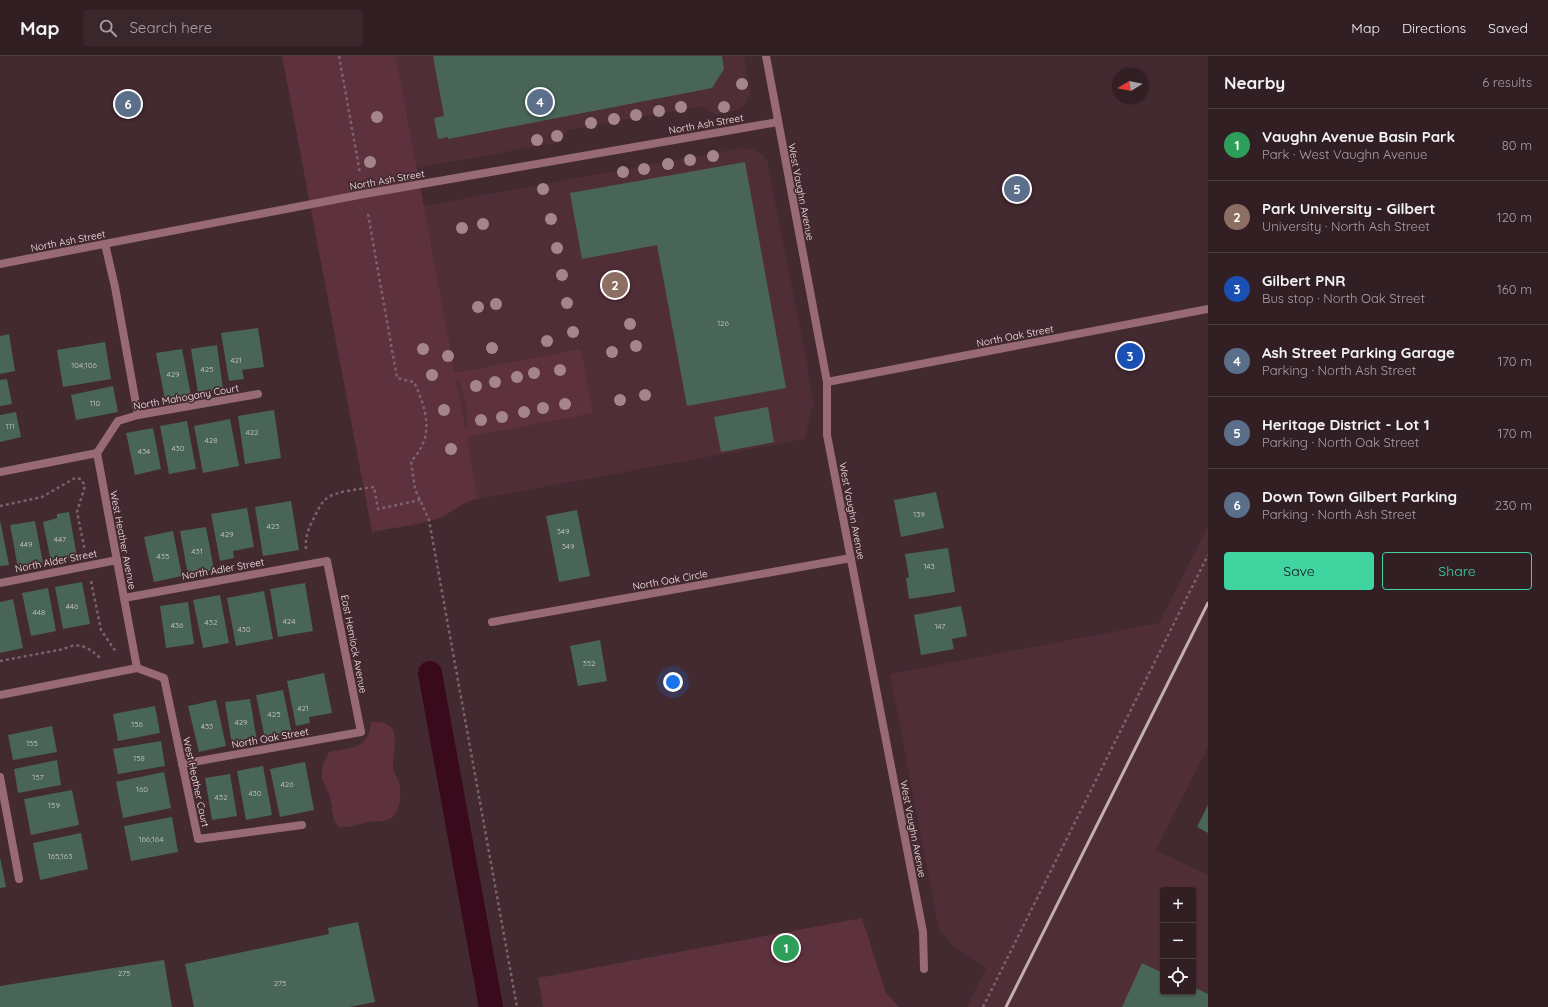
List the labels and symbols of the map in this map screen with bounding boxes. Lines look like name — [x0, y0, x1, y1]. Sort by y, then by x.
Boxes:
north arrow — [1112, 68, 1148, 104]
pin: 4 — [527, 87, 553, 117]
pin: 6 — [115, 89, 141, 119]
street label: North Ash Street — [668, 111, 745, 137]
street label: West Vaughn Avenue — [785, 142, 817, 242]
street label: North Ash Street — [349, 167, 426, 193]
pin: 5 — [1004, 174, 1030, 204]
street label: North Ash Street — [30, 227, 107, 255]
pin: 2 — [602, 270, 628, 300]
house number: 126 — [717, 318, 730, 328]
street label: North Oak Street — [975, 322, 1055, 350]
pin: 3 — [1117, 341, 1143, 371]
house number: 421 — [230, 355, 242, 365]
house number: 104;106 — [71, 360, 97, 370]
house number: 425 — [200, 364, 214, 374]
house number: 429 — [166, 369, 180, 379]
street label: North Mahogany Court — [132, 381, 240, 413]
house number: 110 — [90, 398, 101, 408]
house number: 111 — [6, 421, 14, 431]
house number: 422 — [245, 427, 259, 437]
house number: 428 — [205, 435, 217, 445]
house number: 430 — [171, 443, 185, 453]
house number: 434 — [138, 446, 150, 456]
street label: West Vaughn Avenue — [836, 461, 868, 561]
street label: West Heather Avenue — [107, 489, 139, 591]
house number: 139 — [913, 509, 925, 519]
house number: 423 — [267, 521, 279, 531]
house number: 349 — [557, 526, 570, 536]
house number: 429 — [220, 529, 234, 539]
house number: 447 — [54, 534, 66, 544]
house number: 449 — [20, 539, 33, 549]
house number: 349 — [562, 541, 575, 551]
house number: 431 — [191, 546, 203, 556]
street label: North Alder Street — [14, 547, 99, 575]
house number: 435 — [157, 551, 169, 561]
street label: North Adler Street — [181, 555, 266, 583]
house number: 143 — [923, 561, 935, 571]
street label: North Oak Circle — [631, 567, 709, 593]
street label: East Hemlock Avenue — [338, 594, 370, 695]
house number: 446 — [66, 601, 79, 611]
house number: 448 — [33, 607, 45, 617]
house number: 424 — [283, 616, 295, 626]
house number: 432 — [205, 617, 218, 627]
house number: 436 — [171, 620, 184, 630]
house number: 147 — [935, 621, 945, 631]
house number: 430 — [237, 624, 251, 634]
house number: 352 — [583, 658, 596, 668]
your location — [663, 672, 683, 692]
house number: 421 — [297, 703, 309, 713]
house number: 425 — [267, 709, 281, 719]
house number: 429 — [234, 717, 248, 727]
house number: 156 — [131, 719, 144, 729]
house number: 433 — [201, 721, 213, 731]
street label: North Oak Street — [230, 725, 310, 751]
street label: West Heather Court — [180, 736, 212, 829]
house number: 155 — [26, 738, 38, 748]
house number: 158 — [133, 753, 145, 763]
house number: 157 — [32, 772, 44, 782]
house number: 426 — [281, 779, 294, 789]
street label: West Vaughn Avenue — [897, 779, 929, 879]
house number: 160 — [136, 784, 148, 794]
house number: 430 — [248, 788, 262, 798]
house number: 432 — [215, 792, 228, 802]
house number: 159 — [48, 800, 60, 810]
house number: 166;164 — [139, 834, 163, 844]
house number: 165;163 — [48, 851, 72, 861]
pin: 1 — [773, 933, 799, 963]
house number: 275 — [118, 968, 130, 978]
house number: 275 — [274, 978, 286, 988]

